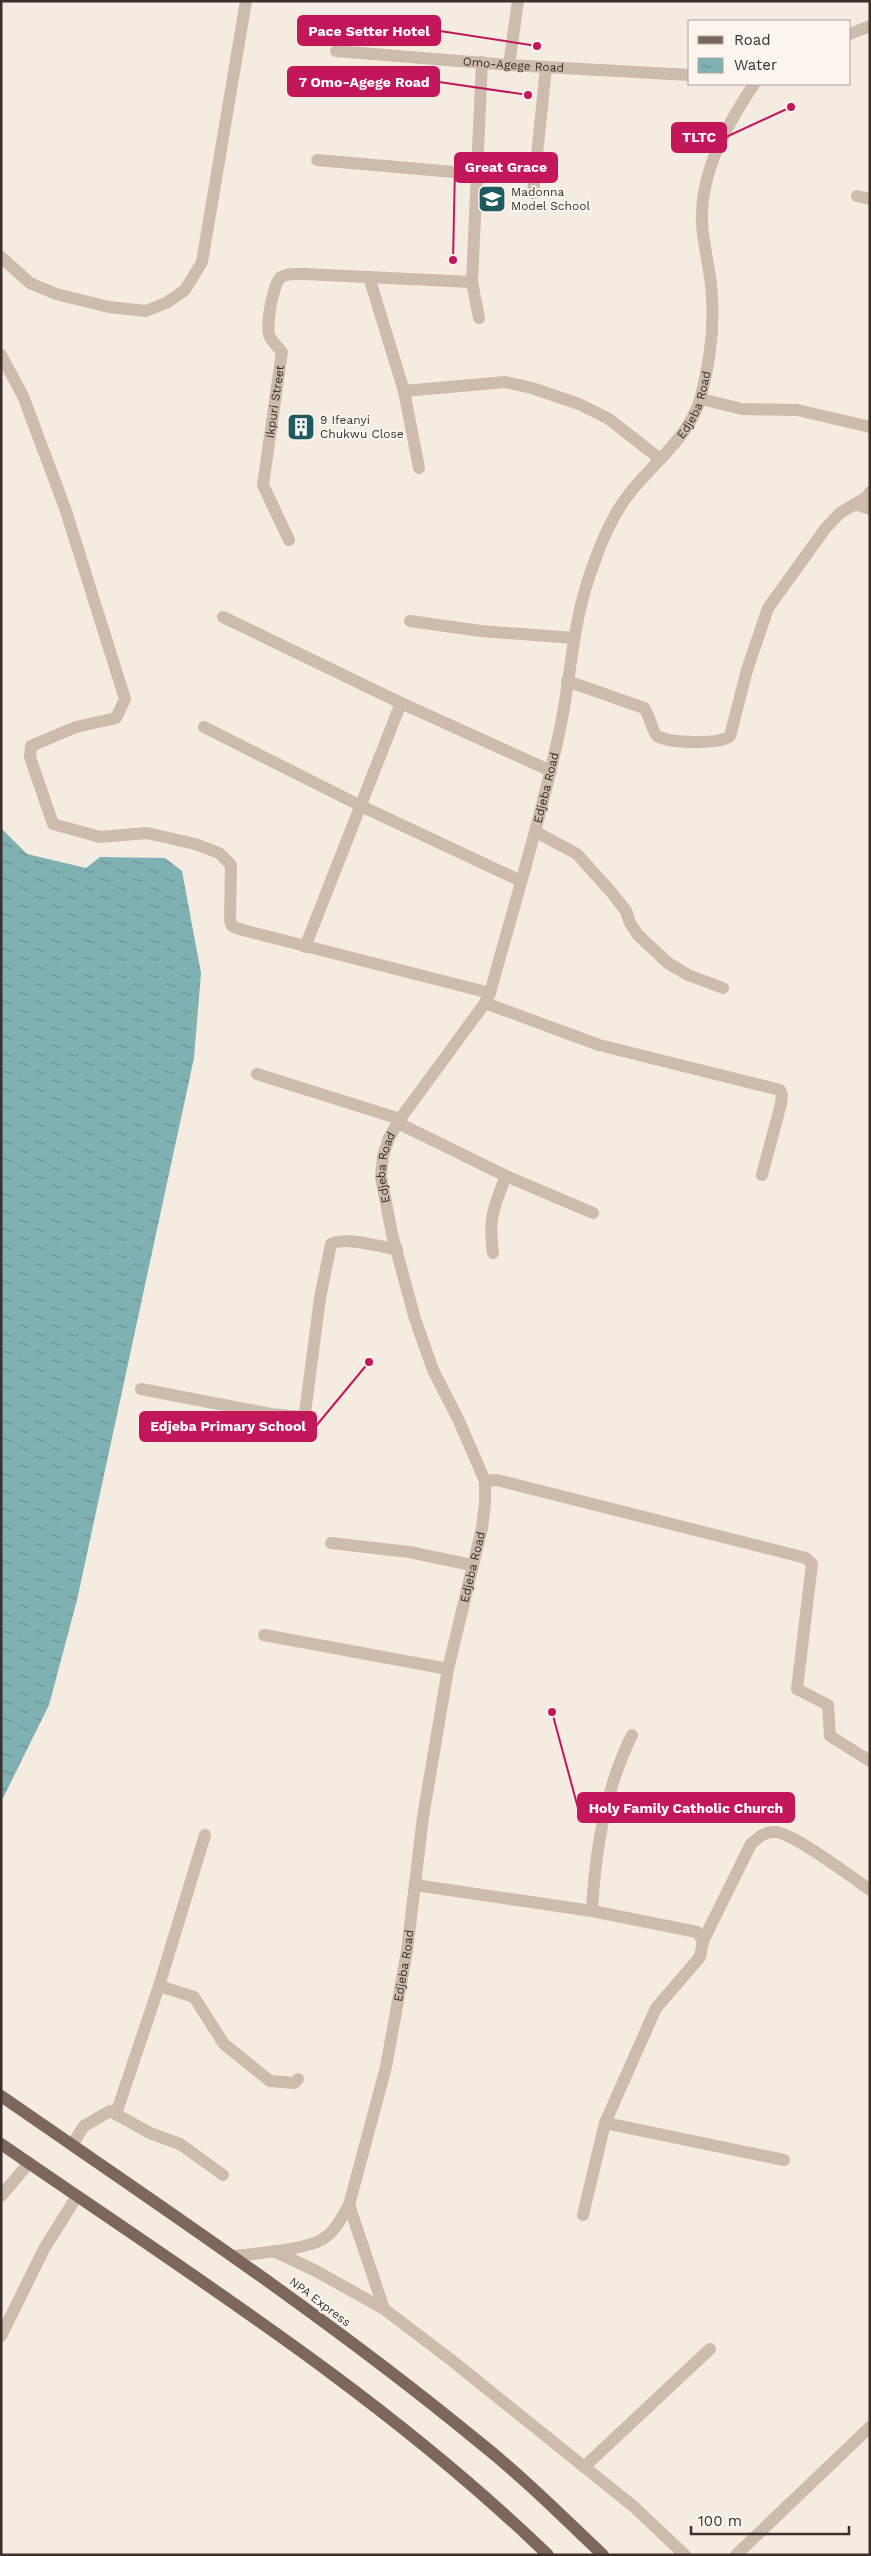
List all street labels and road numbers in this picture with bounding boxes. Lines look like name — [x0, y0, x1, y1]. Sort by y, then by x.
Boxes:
street label: Omo-Agege Road — [462, 54, 564, 75]
street label: Ikpuri Street — [263, 364, 287, 439]
street label: Edjeba Road — [674, 370, 714, 441]
street label: Edjeba Road — [531, 751, 562, 825]
street label: Edjeba Road — [374, 1129, 398, 1204]
street label: Edjeba Road — [457, 1530, 488, 1604]
street label: Edjeba Road — [391, 1929, 416, 2003]
street label: NPA Express — [287, 2274, 353, 2330]

